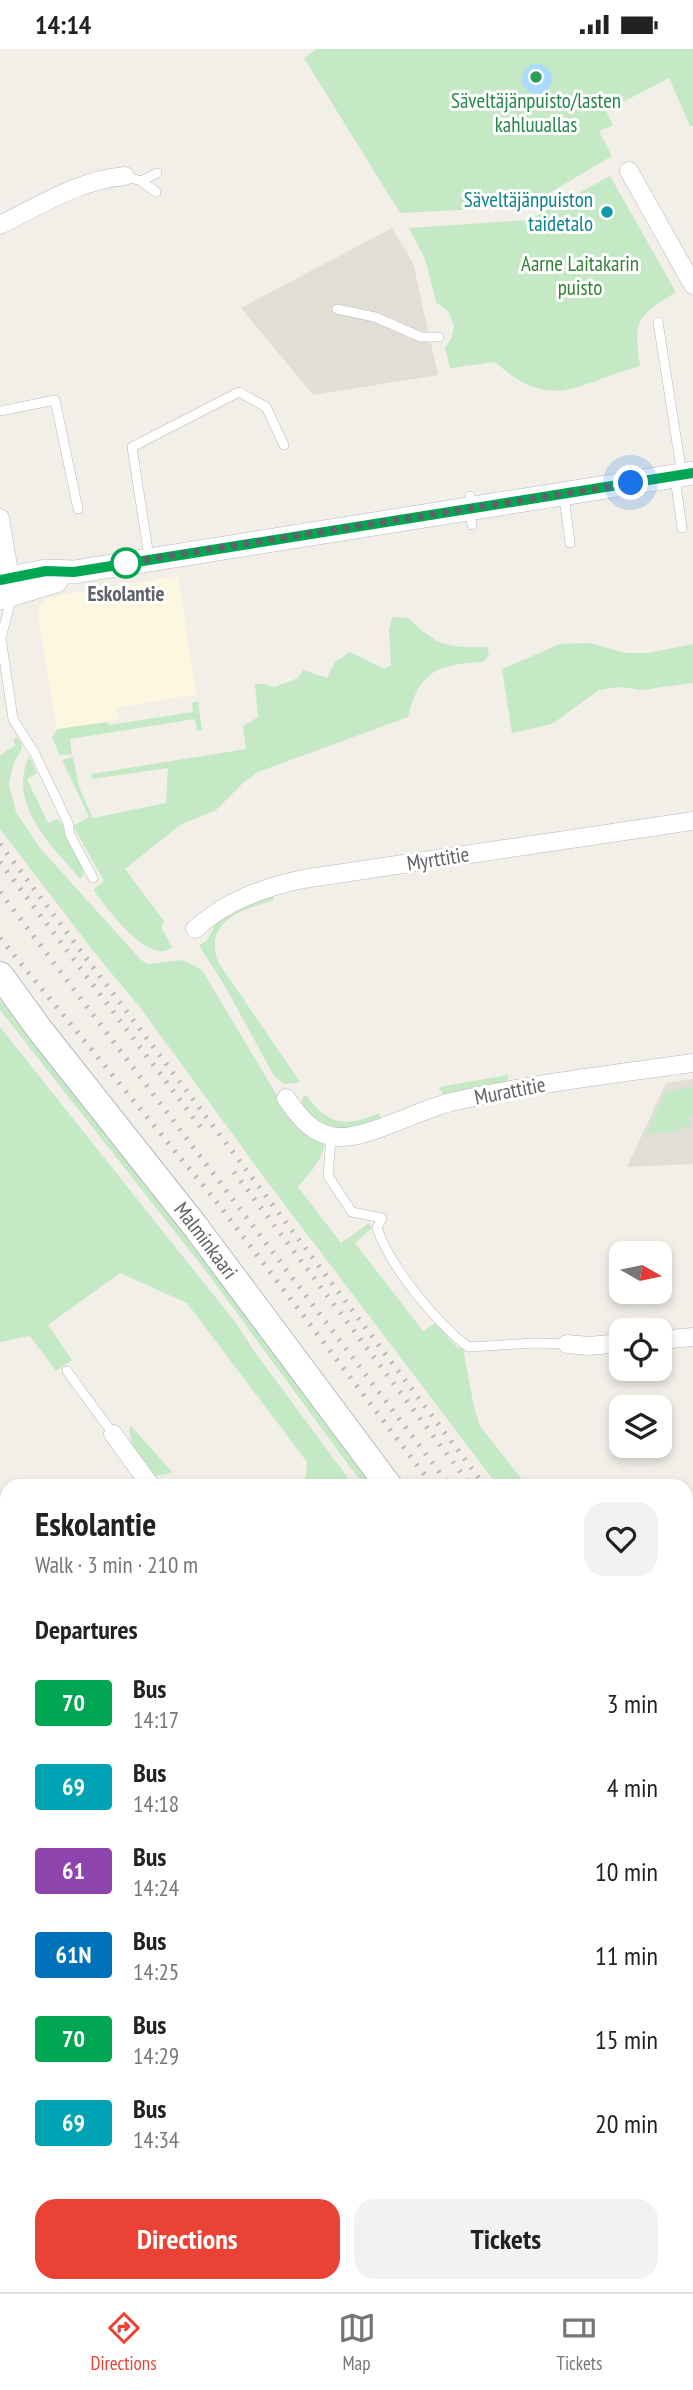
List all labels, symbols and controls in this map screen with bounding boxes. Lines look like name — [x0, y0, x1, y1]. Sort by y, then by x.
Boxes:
text: 14:14 — [35, 8, 91, 41]
marker: Säveltäjänpuisto/lasten kahluuallas — [528, 69, 544, 85]
place label: Säveltäjänpuisto/lasten kahluuallas — [451, 87, 621, 138]
place label: Säveltäjänpuiston taidetalo — [464, 186, 593, 237]
marker: Säveltäjänpuiston taidetalo — [599, 204, 615, 220]
park label: Aarne Laitakarin puisto — [521, 250, 639, 301]
your location — [613, 465, 648, 500]
marker: Eskolantie — [111, 548, 141, 578]
place label: Eskolantie — [87, 580, 165, 607]
street label: Myrttitie — [405, 840, 471, 877]
street label: Murattitie — [472, 1070, 548, 1111]
street label: Malminkaari — [168, 1196, 244, 1284]
north arrow — [609, 1241, 672, 1304]
map controls — [609, 1241, 672, 1458]
button: locate — [609, 1318, 672, 1381]
button: layers — [609, 1395, 672, 1458]
text: Eskolantie — [35, 1502, 156, 1545]
button: heart — [584, 1502, 658, 1576]
text: Walk · 3 min · 210 m — [35, 1550, 198, 1579]
text: Departures — [35, 1613, 138, 1646]
text: Bus — [133, 1672, 166, 1705]
text: 70 — [62, 1687, 85, 1718]
text: 3 min — [607, 1687, 658, 1720]
text: 14:17 — [133, 1705, 179, 1734]
text: Bus — [133, 1756, 166, 1789]
text: 69 — [62, 1771, 85, 1802]
text: 4 min — [607, 1771, 658, 1804]
text: 14:18 — [133, 1789, 179, 1818]
text: Bus — [133, 1840, 166, 1873]
text: 61 — [62, 1855, 85, 1886]
text: 10 min — [595, 1855, 658, 1888]
text: 14:24 — [133, 1873, 179, 1902]
text: Bus — [133, 1924, 166, 1957]
text: 61N — [56, 1939, 91, 1970]
text: 11 min — [595, 1939, 658, 1972]
text: 14:25 — [133, 1957, 179, 1986]
text: Bus — [133, 2008, 166, 2041]
text: 70 — [62, 2023, 85, 2054]
text: 15 min — [595, 2023, 658, 2056]
text: 14:29 — [133, 2041, 179, 2070]
text: Bus — [133, 2092, 166, 2125]
text: 69 — [62, 2107, 85, 2138]
text: 20 min — [595, 2107, 658, 2140]
text: 14:34 — [133, 2125, 179, 2154]
button: Directions — [35, 2199, 340, 2279]
button: Tickets — [354, 2199, 658, 2279]
tab: Directions — [90, 2309, 157, 2375]
tab: Map — [338, 2309, 376, 2375]
tab: Tickets — [556, 2309, 603, 2375]

